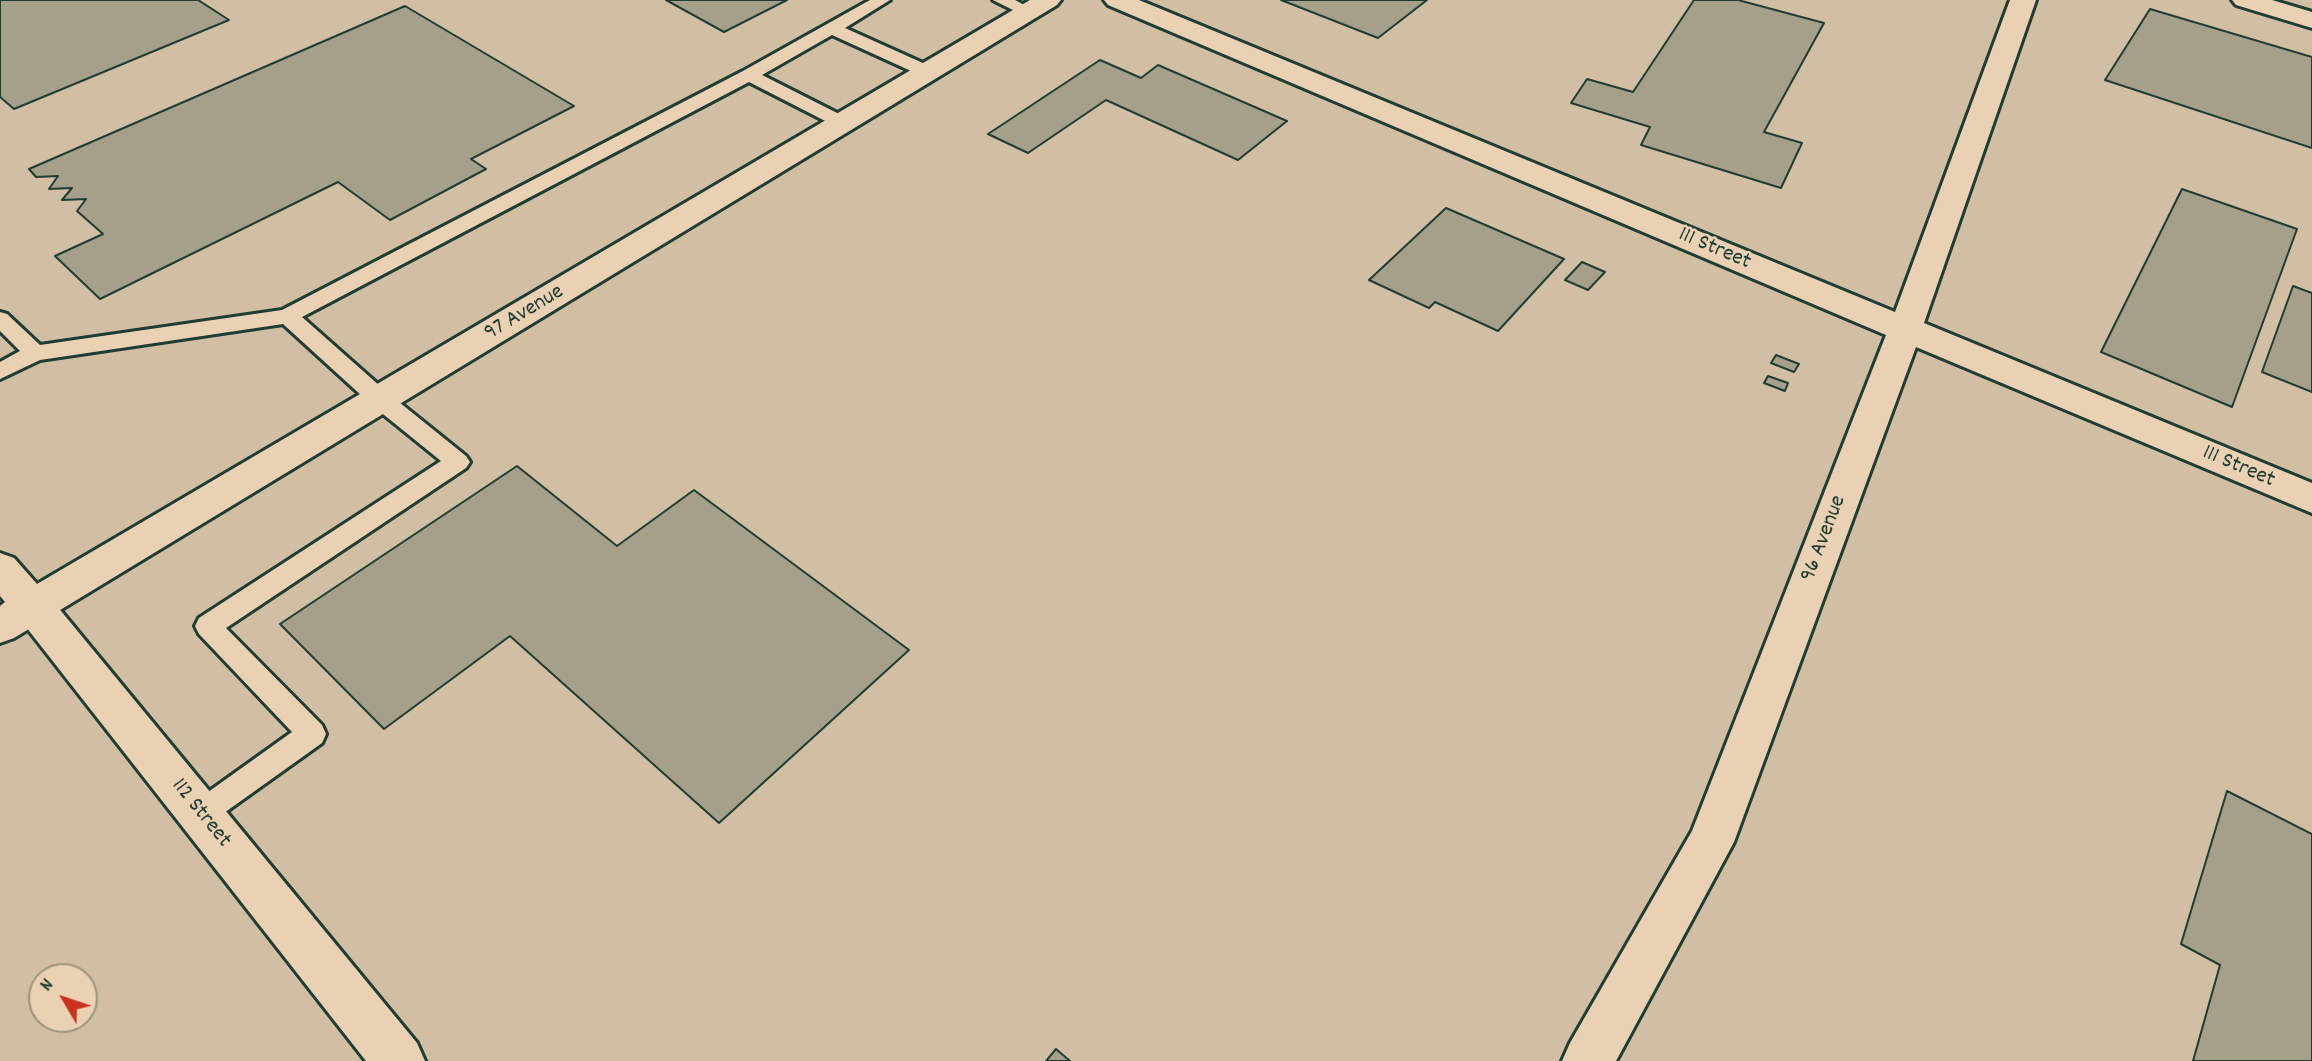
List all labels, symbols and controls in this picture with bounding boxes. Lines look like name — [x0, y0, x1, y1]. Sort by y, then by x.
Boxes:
street label: 111 Street — [1674, 222, 1754, 278]
street label: 97 Avenue — [480, 280, 570, 348]
street label: 111 Street — [2198, 440, 2278, 496]
street label: 96 Avenue — [1796, 492, 1854, 586]
street label: 112 Street — [164, 774, 236, 854]
north arrow — [28, 963, 98, 1033]
text: N — [34, 974, 61, 998]

